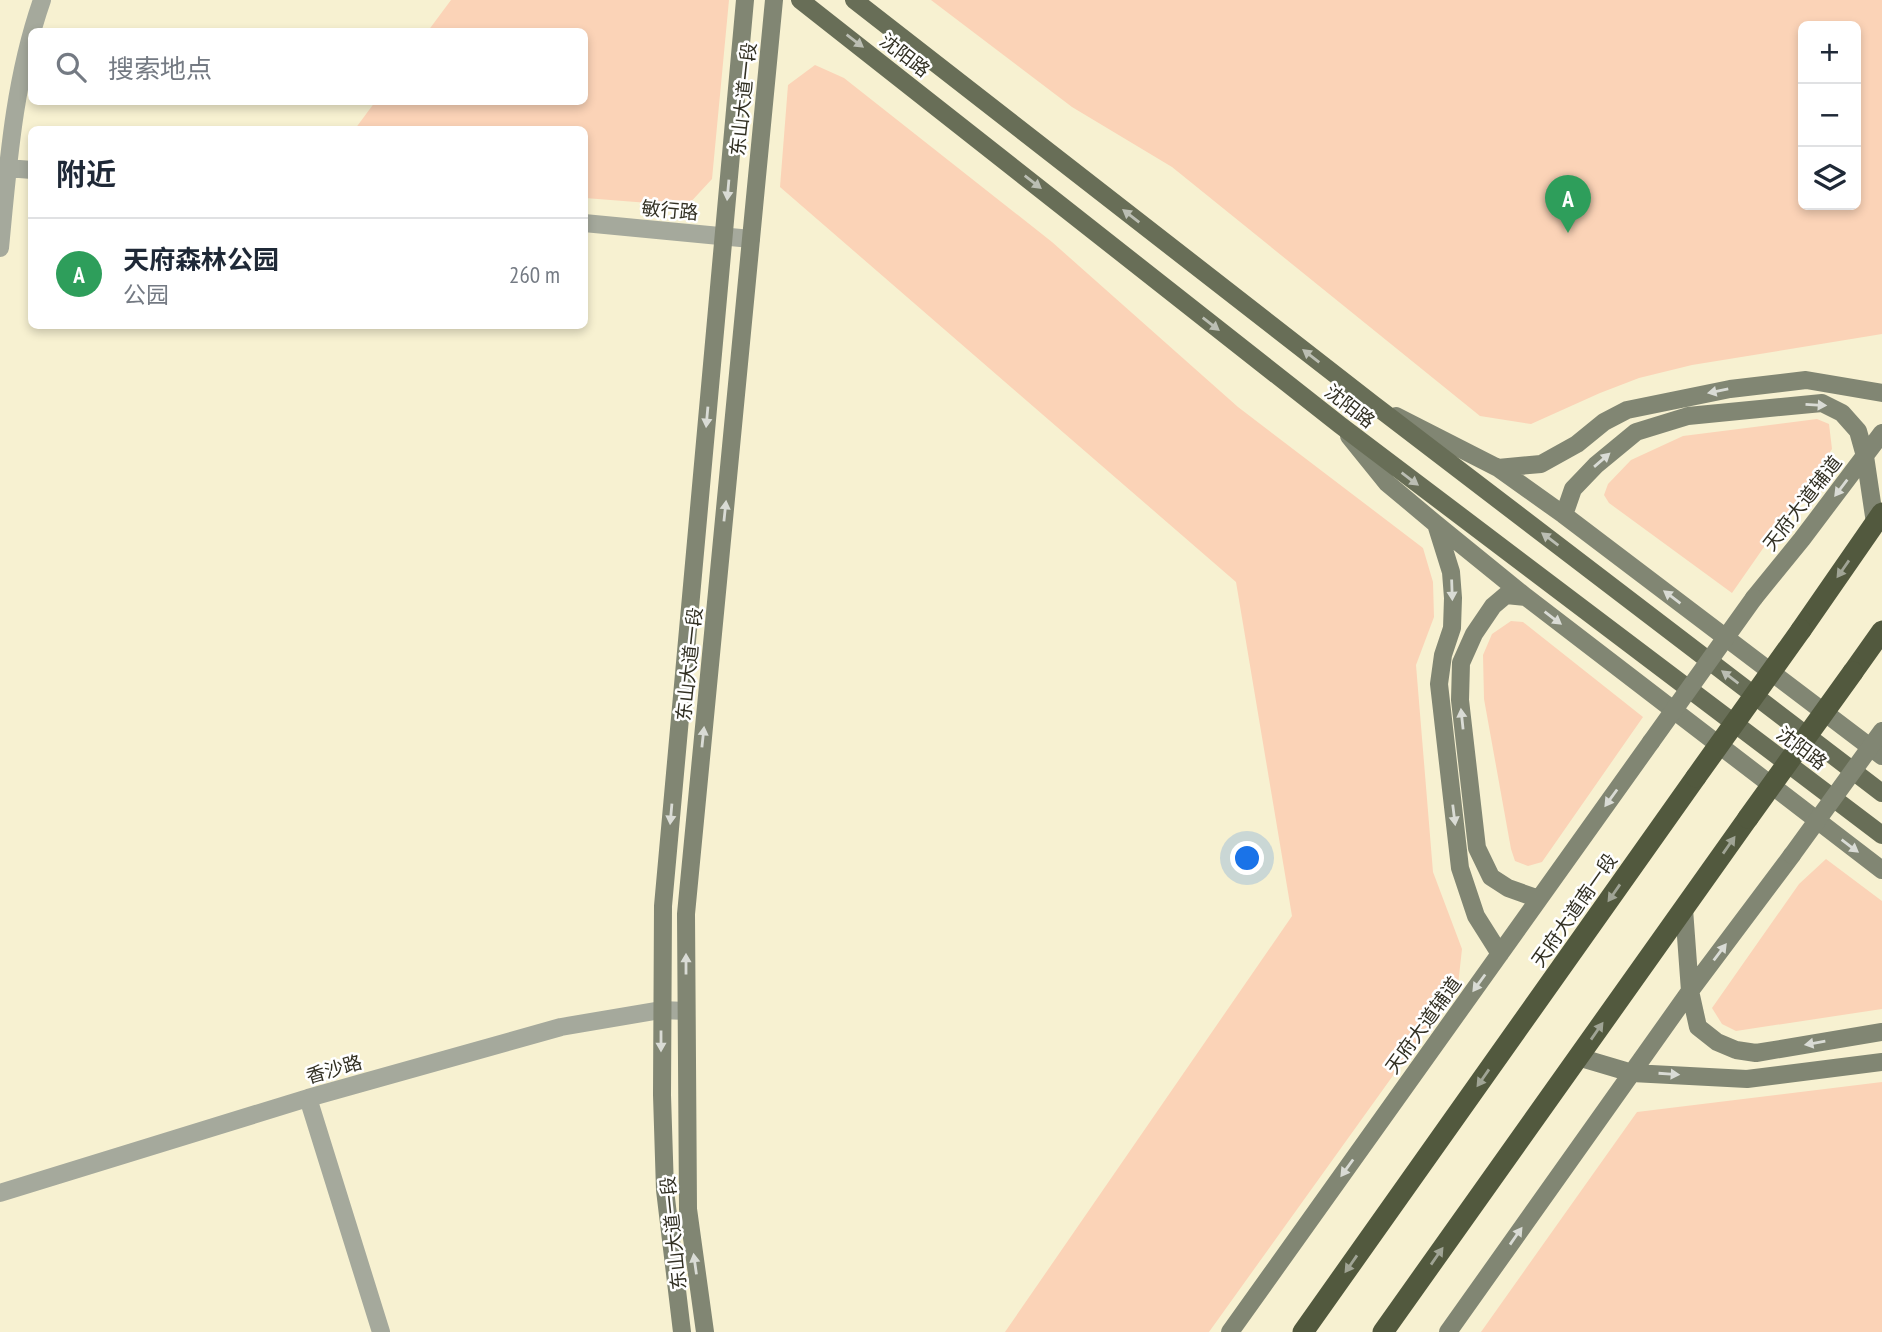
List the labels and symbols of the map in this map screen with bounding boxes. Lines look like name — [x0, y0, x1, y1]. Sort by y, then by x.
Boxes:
street label: 沈阳路 — [875, 28, 935, 82]
one-way arrow — [845, 34, 863, 49]
street label: 东山大道一段 — [725, 41, 761, 157]
one-way arrow — [1024, 175, 1042, 189]
pin: A — [1545, 175, 1591, 233]
one-way arrow — [722, 179, 733, 201]
street label: 敏行路 — [641, 196, 699, 224]
one-way arrow — [1123, 209, 1140, 224]
one-way arrow — [1202, 316, 1220, 331]
one-way arrow — [1302, 348, 1320, 363]
street label: 沈阳路 — [1320, 379, 1380, 433]
one-way arrow — [1707, 386, 1729, 397]
one-way arrow — [1805, 400, 1827, 411]
one-way arrow — [701, 406, 712, 428]
street label: 天府大道辅道 — [1757, 451, 1847, 555]
one-way arrow — [1593, 452, 1611, 468]
one-way arrow — [1401, 471, 1419, 485]
one-way arrow — [1834, 478, 1848, 497]
one-way arrow — [720, 500, 731, 522]
one-way arrow — [1541, 532, 1559, 547]
one-way arrow — [1836, 560, 1850, 578]
one-way arrow — [1447, 579, 1458, 601]
one-way arrow — [1663, 589, 1681, 604]
street label: 东山大道一段 — [671, 606, 707, 722]
one-way arrow — [1544, 610, 1562, 624]
one-way arrow — [1722, 670, 1740, 685]
one-way arrow — [1457, 708, 1468, 730]
street label: 沈阳路 — [1772, 721, 1832, 775]
one-way arrow — [698, 726, 709, 748]
one-way arrow — [1605, 789, 1619, 807]
one-way arrow — [665, 803, 676, 825]
one-way arrow — [1449, 804, 1460, 826]
one-way arrow — [1722, 836, 1736, 854]
one-way arrow — [1841, 838, 1859, 853]
your location — [1230, 841, 1264, 875]
street label: 天府大道南一段 — [1526, 849, 1622, 971]
one-way arrow — [1608, 884, 1622, 902]
one-way arrow — [1712, 943, 1727, 961]
one-way arrow — [680, 953, 692, 975]
street label: 天府大道辅道 — [1380, 972, 1466, 1078]
one-way arrow — [1472, 974, 1486, 992]
one-way arrow — [1590, 1022, 1604, 1040]
one-way arrow — [656, 1030, 667, 1052]
one-way arrow — [1804, 1038, 1826, 1049]
street label: 香沙路 — [303, 1050, 365, 1088]
one-way arrow — [1476, 1069, 1490, 1087]
one-way arrow — [1658, 1069, 1680, 1080]
one-way arrow — [1340, 1159, 1354, 1177]
street label: 东山大道一段 — [655, 1175, 691, 1291]
one-way arrow — [1509, 1227, 1523, 1245]
one-way arrow — [1430, 1247, 1444, 1265]
one-way arrow — [690, 1253, 701, 1275]
one-way arrow — [1344, 1255, 1358, 1273]

